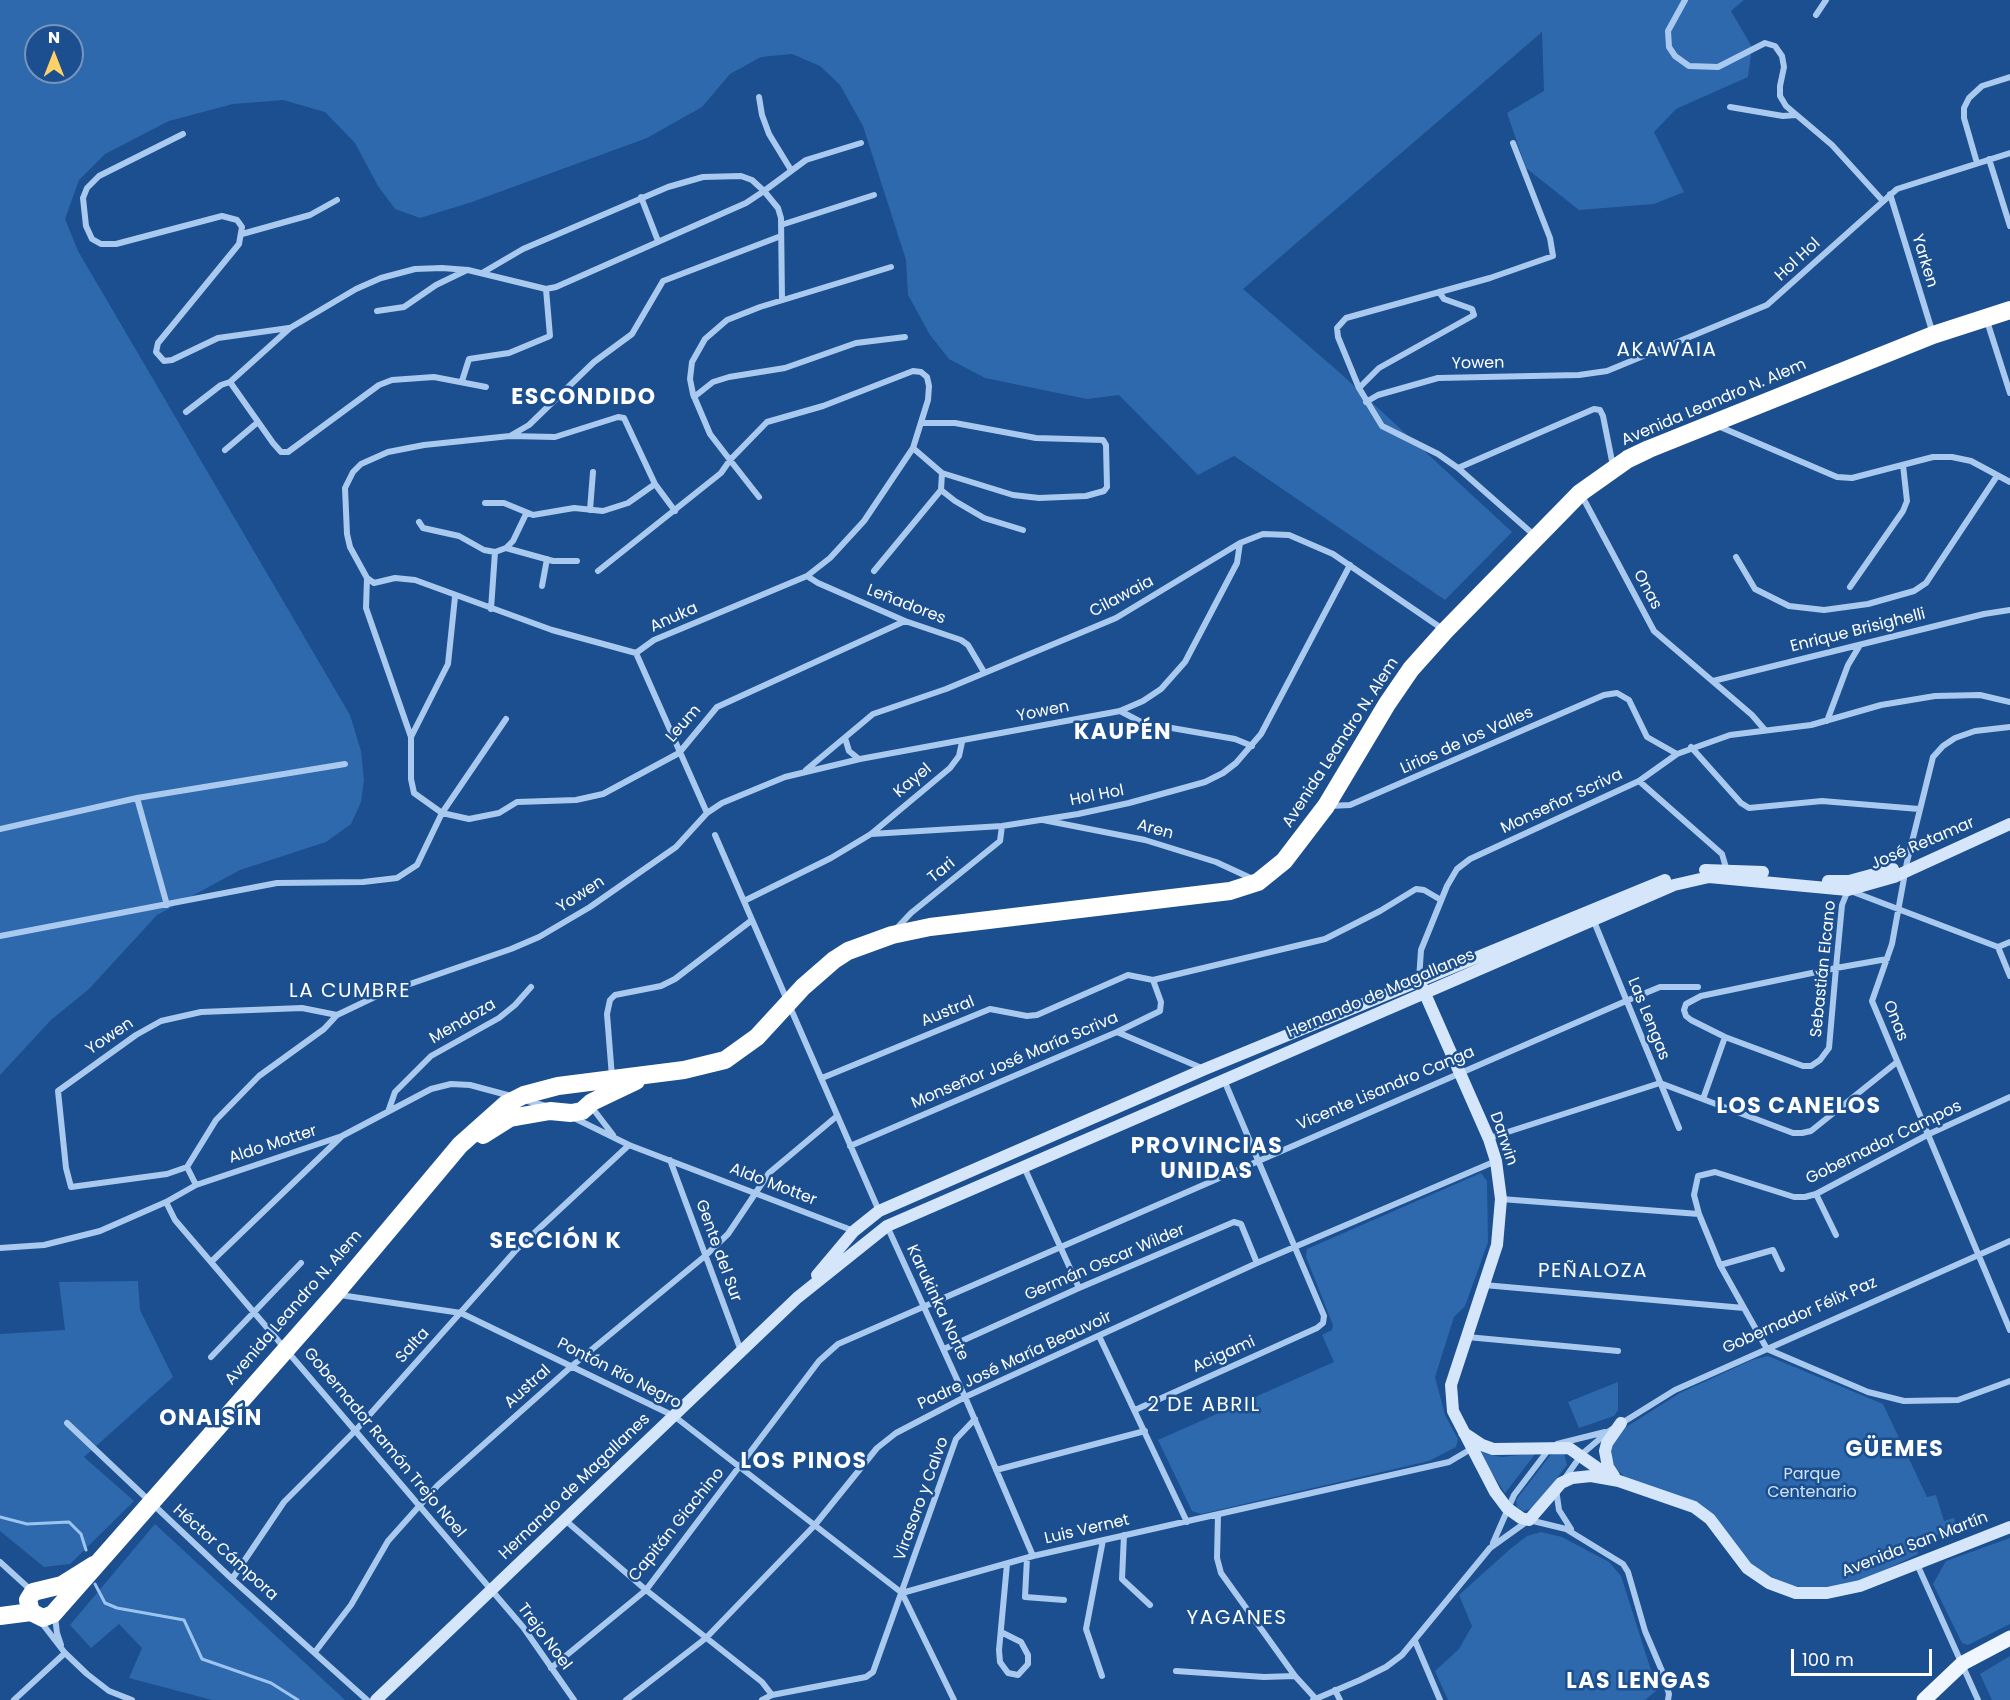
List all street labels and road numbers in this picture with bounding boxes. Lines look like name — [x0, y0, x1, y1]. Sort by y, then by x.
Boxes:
street label: Yarken — [1907, 232, 1941, 290]
street label: Hol Hol — [1771, 234, 1825, 286]
street label: Yowen — [1451, 354, 1505, 374]
street label: Avenida Leandro N. Alem — [1619, 355, 1809, 451]
street label: Onas — [1629, 567, 1665, 613]
street label: Cilawaia — [1087, 572, 1157, 622]
street label: Leñadores — [864, 581, 948, 629]
street label: Anuka — [647, 599, 701, 637]
street label: Enrique Brisighelli — [1789, 605, 1927, 657]
street label: Avenida Leandro N. Alem — [1279, 654, 1403, 832]
street label: Yowen — [1015, 698, 1071, 726]
street label: Leum — [662, 701, 706, 747]
street label: Lirios de los Valles — [1398, 703, 1536, 779]
street label: Kayel — [890, 760, 936, 802]
street label: Monseñor Scriva — [1498, 765, 1626, 839]
street label: Hol Hol — [1068, 781, 1126, 811]
street label: José Retamar — [1868, 814, 1978, 874]
street label: Aren — [1135, 816, 1175, 844]
street label: Tari — [925, 854, 959, 888]
street label: Yowen — [554, 873, 608, 917]
street label: Sebastián Elcano — [1807, 900, 1841, 1038]
street label: Hernando de Magallanes — [1284, 946, 1478, 1042]
street label: Las Lengas — [1623, 975, 1673, 1063]
street label: Austral — [918, 993, 978, 1031]
street label: Mendoza — [427, 995, 499, 1049]
street label: Onas — [1878, 998, 1912, 1044]
street label: Monseñor José María Scriva — [909, 1009, 1121, 1113]
street label: Yowen — [83, 1014, 137, 1060]
street label: Vicente Lisandro Canga — [1294, 1043, 1478, 1135]
street label: Gobernador Campos — [1803, 1097, 1965, 1189]
street label: Darwin — [1485, 1110, 1521, 1168]
street label: Aldo Motter — [226, 1122, 320, 1168]
street label: Aldo Motter — [727, 1160, 819, 1210]
street label: Gente del Sur — [691, 1197, 745, 1305]
street label: Germán Oscar Wilder — [1022, 1221, 1188, 1305]
street label: Avenida Leandro N. Alem — [221, 1227, 367, 1389]
street label: Karukinka Norte — [902, 1242, 972, 1364]
street label: Gobernador Félix Paz — [1720, 1273, 1880, 1359]
street label: Padre José María Beauvoir — [915, 1308, 1115, 1414]
street label: Salta — [392, 1324, 434, 1368]
street label: Acigami — [1190, 1333, 1258, 1377]
street label: Pontón Río Negro — [554, 1334, 684, 1414]
street label: Gobernador Ramón Trejo Noel — [299, 1344, 469, 1542]
street label: Austral — [501, 1361, 555, 1413]
street label: Hernando de Magallanes — [496, 1410, 654, 1564]
street label: Virasoro y Calvo — [891, 1435, 953, 1563]
street label: Capitán Giachino — [625, 1464, 729, 1586]
street label: Héctor Cámpora — [169, 1501, 281, 1605]
street label: Avenida San Martín — [1839, 1508, 1991, 1582]
street label: Luis Vernet — [1043, 1511, 1131, 1549]
street label: Trejo Noel — [513, 1600, 575, 1674]

